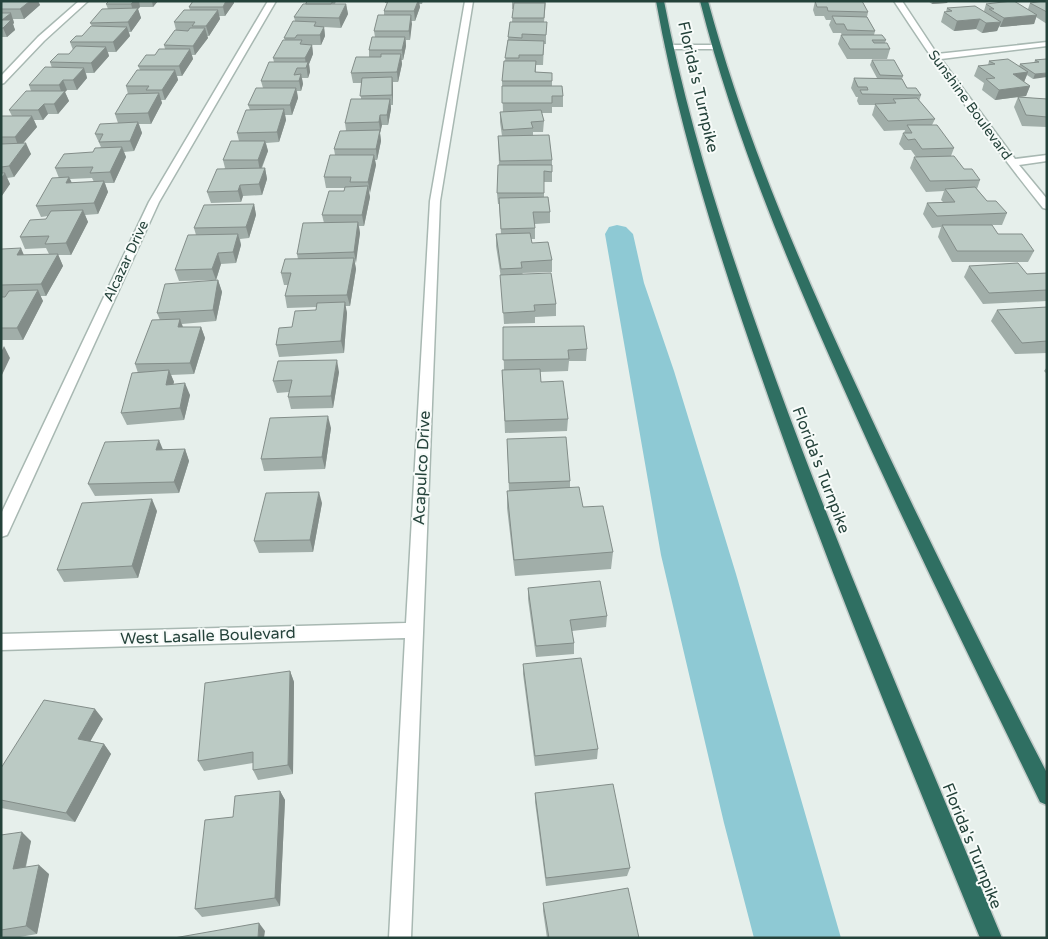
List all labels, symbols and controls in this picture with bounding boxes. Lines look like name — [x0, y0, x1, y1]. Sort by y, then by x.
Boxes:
street label: Florida's Turnpike — [673, 19, 723, 155]
street label: Sunshine Boulevard — [924, 47, 1016, 163]
street label: Alcazar Drive — [100, 218, 152, 304]
street label: Florida's Turnpike — [788, 404, 854, 536]
street label: Acapulco Drive — [409, 410, 435, 526]
street label: West Lasalle Boulevard — [120, 623, 296, 649]
street label: Florida's Turnpike — [938, 780, 1006, 912]

